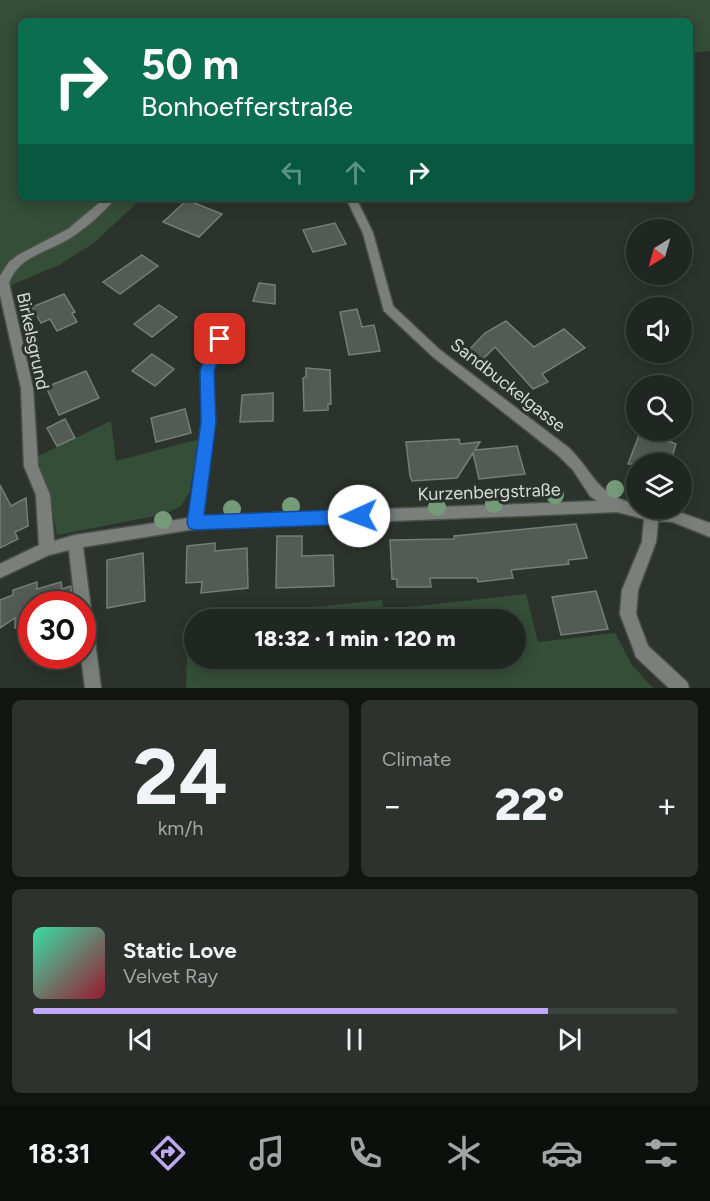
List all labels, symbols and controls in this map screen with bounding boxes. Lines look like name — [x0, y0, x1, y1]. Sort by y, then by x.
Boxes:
text: 50 m — [141, 39, 239, 90]
icon: right — [42, 42, 120, 120]
text: Bonhoefferstraße — [141, 90, 353, 123]
icon: left — [276, 156, 309, 189]
icon: ahead — [339, 156, 372, 189]
icon: right — [402, 156, 435, 189]
north arrow — [626, 219, 692, 285]
map controls — [626, 219, 692, 519]
street label: Birkelsgrund — [12, 290, 54, 392]
button: sound — [626, 297, 692, 363]
pin — [194, 313, 245, 364]
icon: arrive — [203, 322, 236, 355]
street label: Sandbuckelgasse — [446, 333, 570, 437]
button: search — [626, 375, 692, 441]
button: layers — [626, 453, 692, 519]
street label: Kurzenbergstraße — [417, 479, 561, 505]
position arrow — [327, 484, 391, 548]
speed limit sign: 30 — [18, 591, 96, 669]
text: 18:32 · 1 min · 120 m — [254, 625, 456, 652]
text: 24 — [133, 730, 228, 824]
text: Climate — [382, 747, 451, 771]
text: 22° — [494, 777, 565, 831]
text: − — [382, 786, 403, 825]
text: + — [656, 786, 677, 825]
text: km/h — [158, 816, 203, 840]
text: Static Love — [123, 937, 237, 964]
text: Velvet Ray — [123, 964, 218, 988]
icon: previous — [124, 1023, 157, 1056]
icon: pause — [338, 1023, 371, 1056]
icon: next — [553, 1023, 586, 1056]
icon: directions — [147, 1132, 189, 1174]
icon: music — [246, 1132, 288, 1174]
icon: phone — [344, 1132, 386, 1174]
icon: climate — [443, 1132, 485, 1174]
icon: car — [541, 1132, 583, 1174]
icon: filters — [640, 1132, 682, 1174]
text: 18:31 — [28, 1137, 91, 1170]

